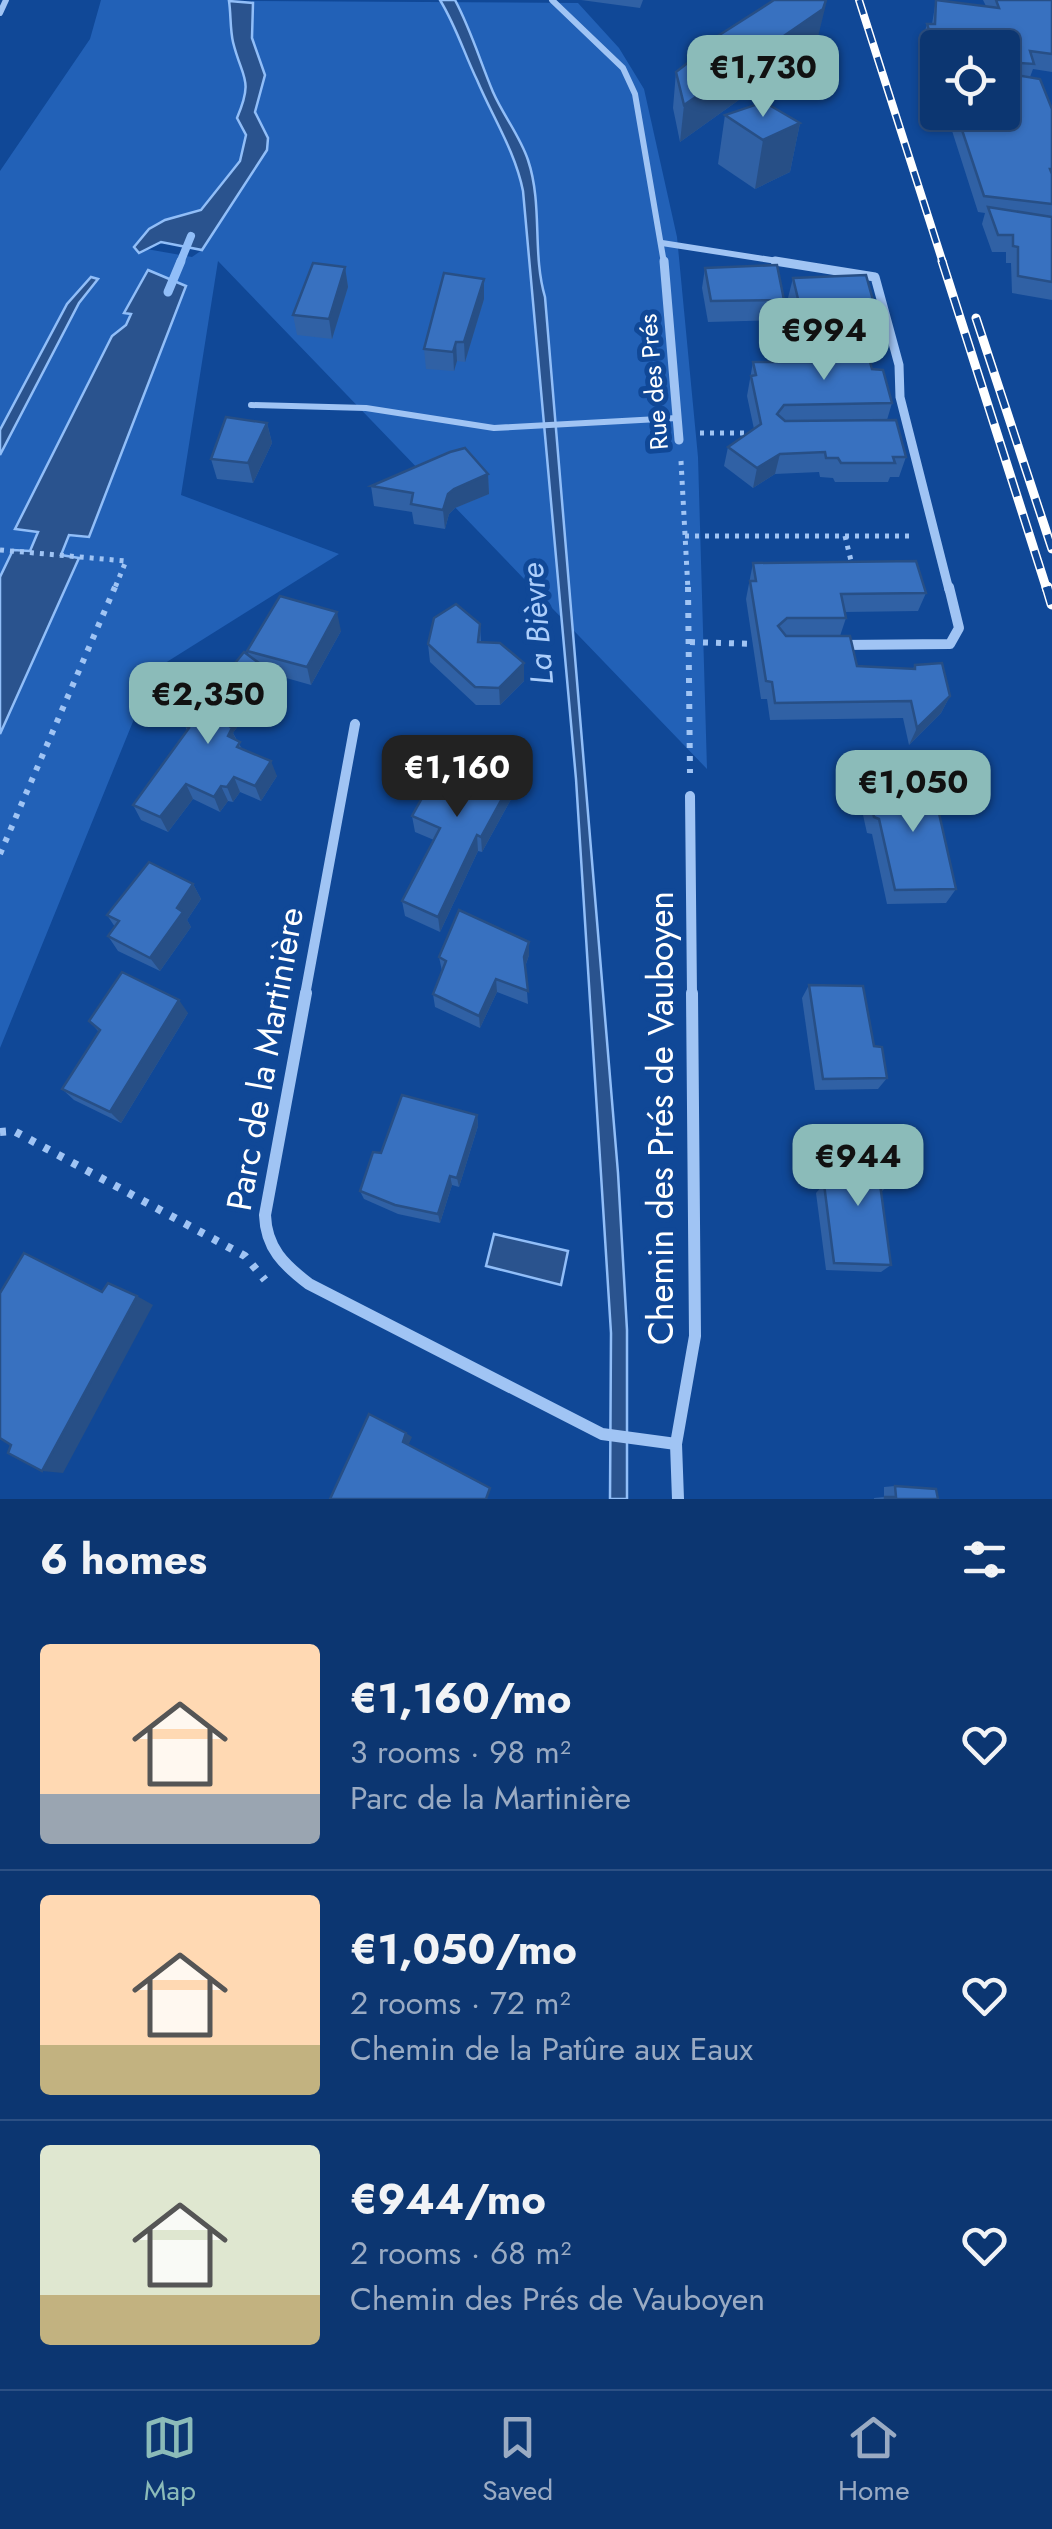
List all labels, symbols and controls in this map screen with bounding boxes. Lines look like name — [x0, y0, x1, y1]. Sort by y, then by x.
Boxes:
map controls — [920, 30, 1020, 130]
button: locate — [920, 30, 1020, 130]
pin: €1,730 — [682, 35, 844, 120]
text: €1,730 — [709, 44, 817, 90]
pin: €994 — [765, 298, 883, 383]
text: €994 — [781, 307, 867, 353]
street label: Rue des Prés — [629, 312, 677, 452]
water label: La Bièvre — [509, 561, 565, 687]
pin: €2,350 — [127, 662, 289, 747]
text: €2,350 — [151, 671, 265, 717]
pin: €1,160 — [376, 735, 538, 820]
text: €1,160 — [404, 744, 510, 790]
pin: €1,050 — [832, 750, 994, 835]
text: €1,050 — [858, 759, 968, 805]
street label: Chemin des Prés de Vauboyen — [636, 891, 686, 1345]
street label: Parc de la Martinière — [214, 903, 316, 1215]
pin: €944 — [799, 1124, 917, 1209]
text: €944 — [814, 1133, 902, 1179]
text: 6 homes — [40, 1529, 207, 1590]
icon: filters — [957, 1532, 1012, 1587]
text: €1,160/mo — [350, 1668, 572, 1729]
icon: home — [120, 1684, 240, 1804]
icon: heart — [957, 1717, 1012, 1772]
text: 3 rooms · 98 m² — [350, 1729, 571, 1775]
text: Parc de la Martinière — [350, 1775, 631, 1821]
text: €1,050/mo — [350, 1919, 577, 1980]
icon: home — [120, 1935, 240, 2055]
icon: heart — [957, 1968, 1012, 2023]
text: 2 rooms · 72 m² — [350, 1980, 571, 2026]
text: Chemin de la Patûre aux Eaux — [350, 2026, 753, 2072]
text: €944/mo — [350, 2169, 546, 2230]
icon: home — [120, 2185, 240, 2305]
icon: heart — [957, 2218, 1012, 2273]
text: 2 rooms · 68 m² — [350, 2230, 571, 2276]
text: Chemin des Prés de Vauboyen — [350, 2276, 765, 2322]
tab: Map — [142, 2410, 197, 2511]
tab: Saved — [482, 2410, 553, 2511]
tab: Home — [838, 2410, 910, 2511]

